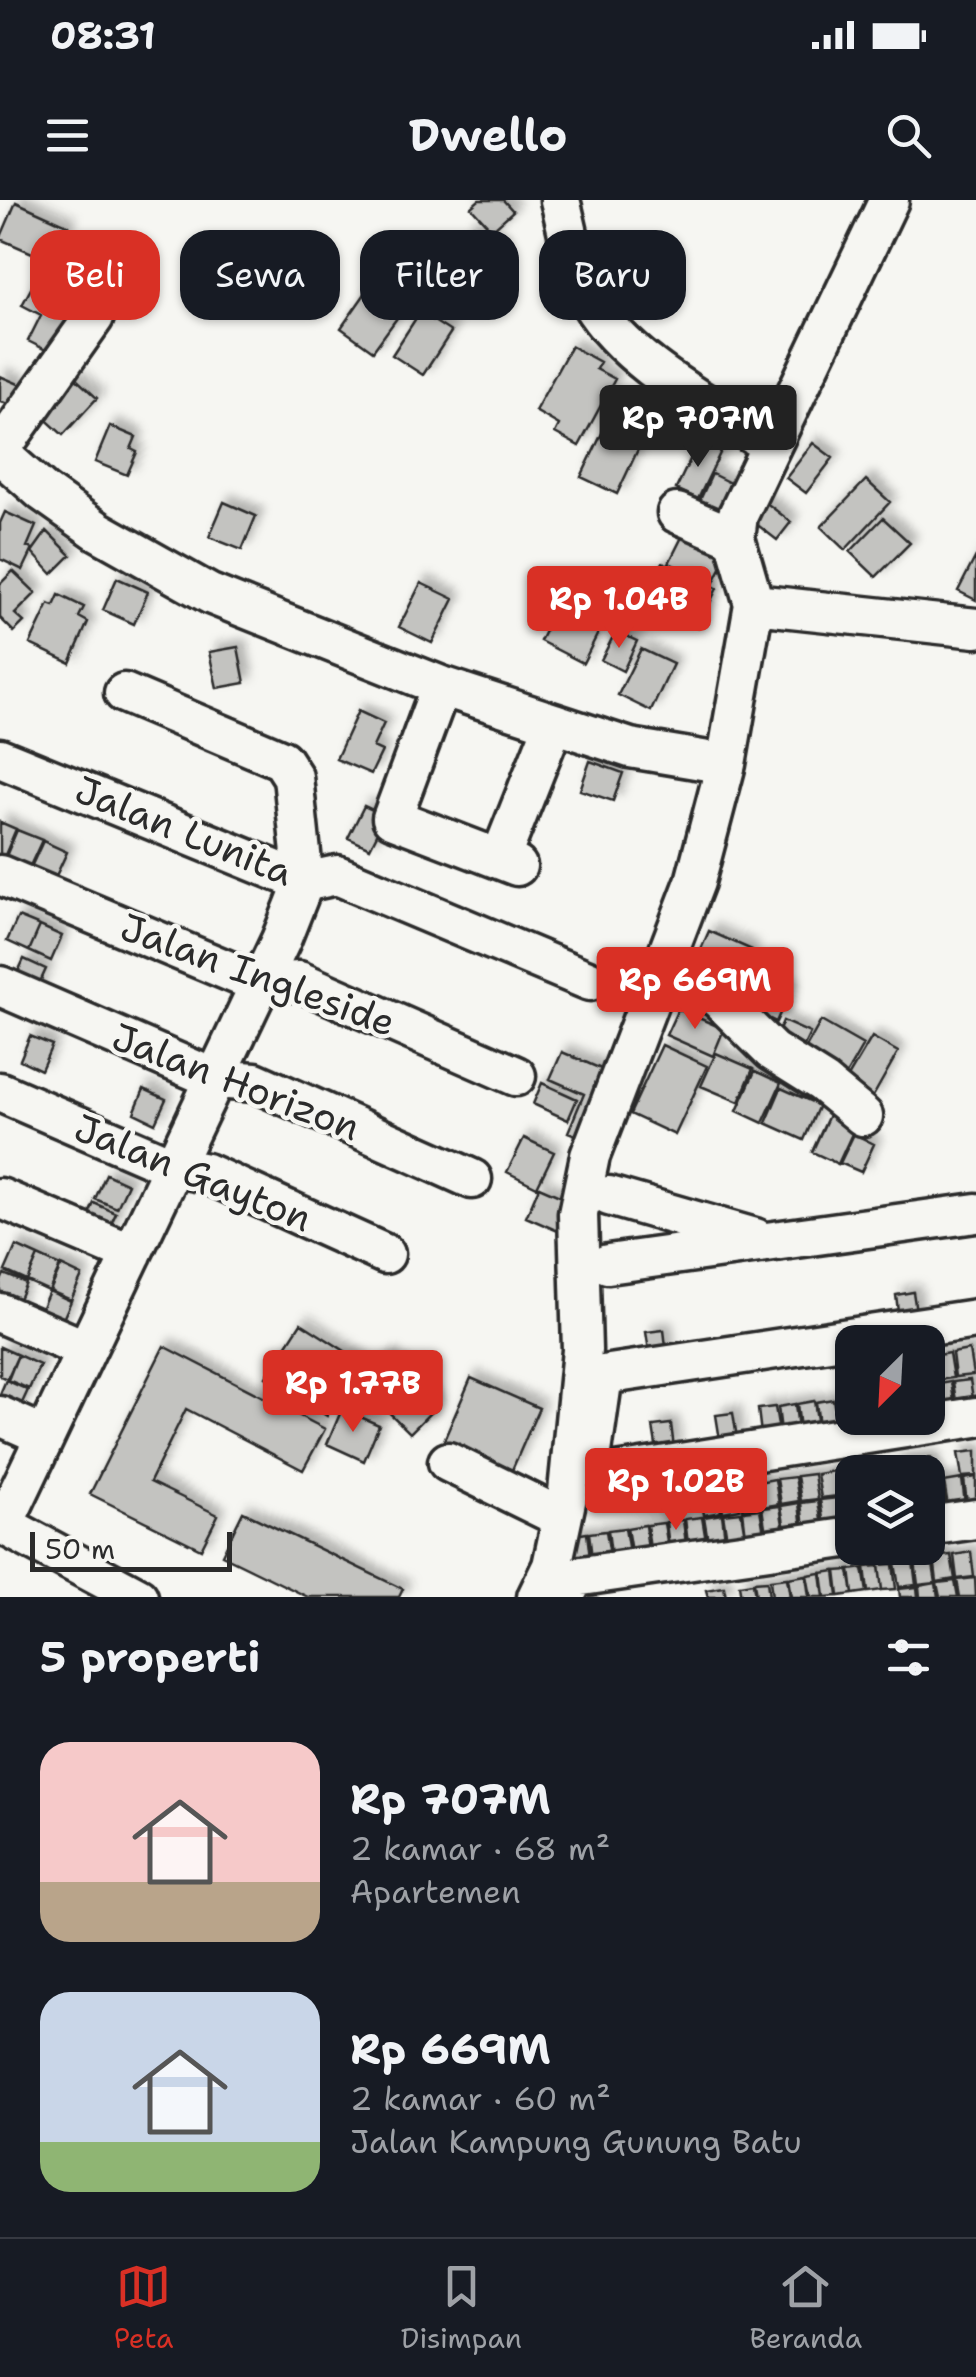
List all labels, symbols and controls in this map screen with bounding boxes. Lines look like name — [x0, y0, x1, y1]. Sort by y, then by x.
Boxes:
text: 08:31 — [50, 10, 156, 61]
text: Dwello — [409, 105, 567, 165]
icon: menu — [40, 108, 95, 163]
icon: search — [881, 108, 936, 163]
chip: Beli — [30, 230, 160, 320]
chip: Sewa — [180, 230, 340, 320]
chip: Filter — [360, 230, 519, 320]
chip: Baru — [539, 230, 686, 320]
pin: Rp 707M — [606, 385, 790, 470]
text: Rp 707M — [622, 396, 774, 439]
pin: Rp 1.04B — [516, 566, 722, 651]
text: Rp 1.04B — [549, 577, 689, 620]
street label: Jalan Lunita — [68, 764, 301, 898]
street label: Jalan Ingleside — [114, 901, 403, 1048]
pin: Rp 669M — [603, 947, 787, 1032]
text: Rp 669M — [619, 958, 771, 1001]
street label: Jalan Horizon — [105, 1011, 367, 1152]
street label: Jalan Gayton — [67, 1102, 319, 1243]
north arrow — [835, 1325, 945, 1435]
map controls — [835, 1325, 945, 1565]
pin: Rp 1.77B — [250, 1350, 456, 1435]
text: Rp 1.77B — [285, 1361, 421, 1404]
pin: Rp 1.02B — [573, 1448, 779, 1533]
button: layers — [835, 1455, 945, 1565]
text: Rp 1.02B — [607, 1459, 745, 1502]
scale bar — [30, 1527, 232, 1572]
text: 50 m — [45, 1530, 115, 1568]
text: 5 properti — [40, 1629, 260, 1685]
icon: filters — [881, 1630, 936, 1685]
text: Rp 707M — [350, 1771, 551, 1827]
icon: home — [120, 1782, 240, 1902]
text: 2 kamar · 68 m² — [350, 1827, 610, 1870]
text: Apartemen — [350, 1870, 521, 1913]
text: Rp 669M — [350, 2021, 551, 2077]
icon: home — [120, 2032, 240, 2152]
text: 2 kamar · 60 m² — [350, 2077, 611, 2120]
text: Jalan Kampung Gunung Batu — [350, 2120, 802, 2163]
tab: Peta — [114, 2259, 173, 2357]
tab: Disimpan — [401, 2259, 522, 2357]
tab: Beranda — [750, 2259, 862, 2357]

